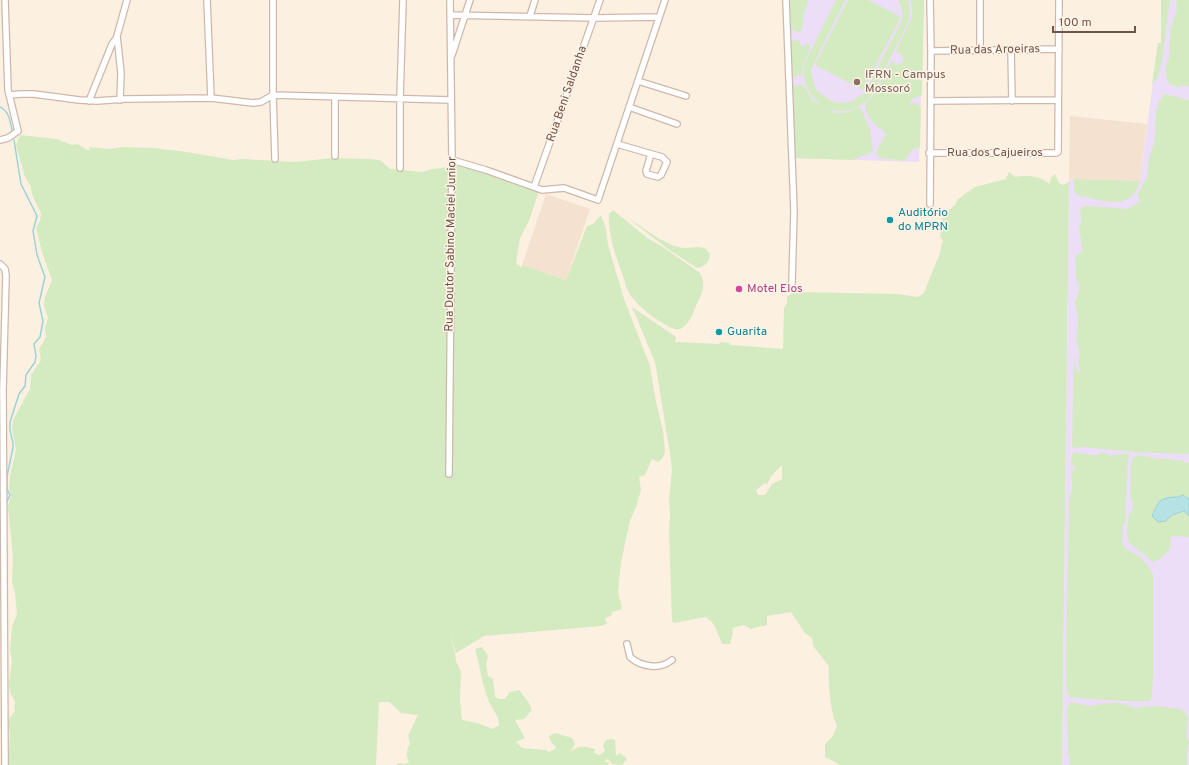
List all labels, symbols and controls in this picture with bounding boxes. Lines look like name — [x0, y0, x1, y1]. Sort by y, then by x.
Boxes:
scale bar — [1053, 8, 1135, 34]
text: 100 m — [1059, 15, 1092, 31]
street label: Rua das Aroeiras — [950, 41, 1040, 59]
street label: Rua Beni Saldanha — [543, 44, 591, 144]
place label: IFRN - Campus Mossoró — [865, 67, 946, 97]
marker: IFRN - Campus Mossoró — [852, 77, 862, 87]
street label: Rua dos Cajueiros — [947, 145, 1043, 161]
street label: Rua Doutor Sabino Maciel Junior — [441, 156, 461, 332]
place label: Auditório do MPRN — [898, 205, 948, 235]
marker: Auditório do MPRN — [885, 215, 895, 225]
place label: Motel Elos — [747, 281, 803, 297]
marker: Motel Elos — [734, 284, 744, 294]
place label: Guarita — [727, 324, 767, 340]
marker: Guarita — [714, 327, 724, 337]

